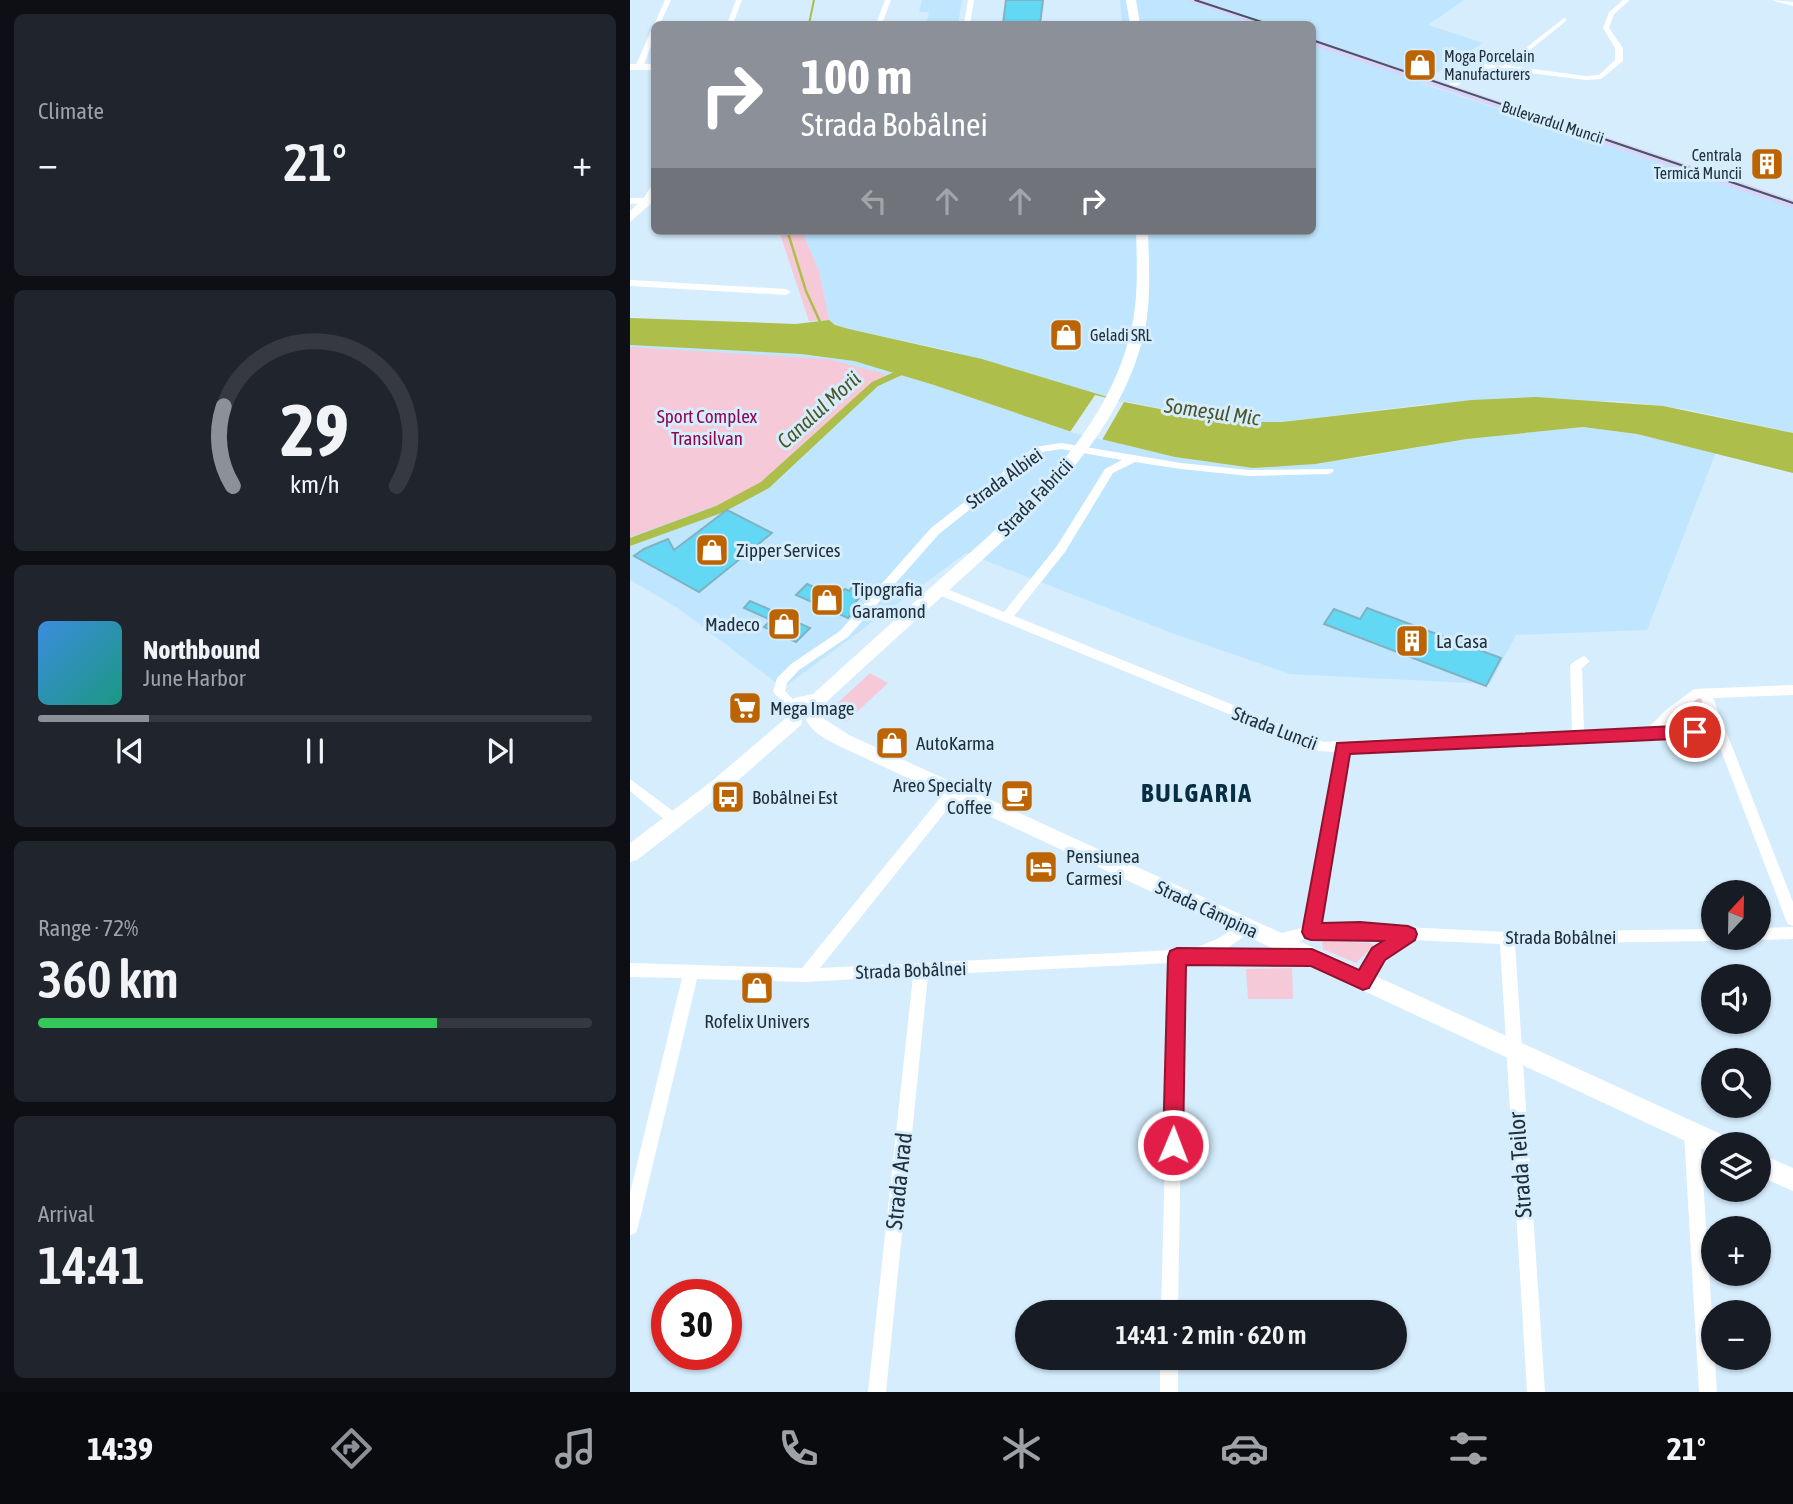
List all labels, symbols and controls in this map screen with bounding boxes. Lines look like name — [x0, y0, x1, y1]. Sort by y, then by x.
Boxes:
shop icon: Moga Porcelain Manufacturers — [1401, 46, 1439, 84]
place label: Moga Porcelain Manufacturers — [1444, 47, 1535, 83]
text: 100 m — [801, 48, 912, 104]
icon: right — [686, 49, 777, 140]
street label: Bulevardul Muncii — [1500, 97, 1606, 147]
text: Climate — [38, 98, 104, 124]
text: Strada Bobâlnei — [801, 106, 988, 143]
text: 21° — [283, 132, 347, 192]
text: − — [38, 141, 58, 184]
text: + — [572, 141, 592, 184]
building icon: Centrala Termică Muncii — [1748, 145, 1786, 183]
place label: Centrala Termică Muncii — [1654, 146, 1742, 182]
icon: left — [855, 182, 893, 220]
icon: ahead — [928, 182, 966, 220]
icon: ahead — [1001, 182, 1039, 220]
icon: right — [1074, 182, 1112, 220]
shop icon: Geladi SRL — [1047, 316, 1085, 354]
place label: Geladi SRL — [1090, 326, 1153, 344]
water label: Canalul Morii — [772, 366, 865, 453]
text: 29 — [281, 389, 349, 472]
water label: Someșul Mic — [1162, 392, 1263, 430]
park label: Sport Complex Transilvan — [657, 405, 758, 449]
street label: Strada Albiei — [962, 443, 1046, 513]
street label: Strada Fabricii — [993, 454, 1077, 540]
text: km/h — [290, 470, 340, 498]
shop icon: Zipper Services — [693, 531, 731, 569]
place label: Zipper Services — [736, 539, 841, 561]
place label: Tipografia Garamond — [852, 578, 926, 622]
shop icon: Tipografia Garamond — [808, 581, 846, 619]
shop icon: Madeco — [765, 605, 803, 643]
place label: Madeco — [705, 613, 760, 635]
building icon: La Casa — [1393, 622, 1431, 660]
place label: La Casa — [1436, 630, 1488, 652]
text: Northbound — [143, 635, 260, 665]
text: June Harbor — [143, 665, 246, 691]
supermarket icon: Mega Image — [726, 689, 764, 727]
place label: Mega Image — [770, 697, 854, 719]
street label: Strada Luncii — [1229, 702, 1321, 754]
pin — [1665, 702, 1725, 762]
icon: arrive — [1676, 713, 1714, 751]
shop icon: AutoKarma — [873, 724, 911, 762]
icon: previous — [111, 732, 149, 770]
icon: pause — [296, 732, 334, 770]
icon: next — [481, 732, 519, 770]
place label: AutoKarma — [916, 732, 995, 754]
place label: Areo Specialty Coffee — [893, 774, 992, 818]
cafe icon: Areo Specialty Coffee — [998, 777, 1036, 815]
bus stop icon: Bobâlnei Est — [709, 778, 747, 816]
district label: BULGARIA — [1141, 778, 1253, 808]
place label: Bobâlnei Est — [752, 786, 838, 808]
place label: Pensiunea Carmesi — [1066, 845, 1140, 889]
hotel icon: Pensiunea Carmesi — [1022, 848, 1060, 886]
street label: Strada Câmpina — [1152, 876, 1262, 942]
north arrow — [1701, 880, 1771, 950]
map controls — [1701, 880, 1771, 1370]
text: Range · 72% — [38, 915, 138, 941]
street label: Strada Bobâlnei — [1506, 926, 1616, 948]
text: 360 km — [38, 949, 179, 1009]
street label: Strada Bobâlnei — [855, 957, 967, 983]
button: sound — [1701, 964, 1771, 1034]
shop icon: Rofelix Univers — [738, 969, 776, 1007]
place label: Rofelix Univers — [704, 1010, 810, 1032]
button: search — [1701, 1048, 1771, 1118]
position arrow — [1136, 1108, 1210, 1182]
street label: Strada Teilor — [1503, 1110, 1537, 1219]
street label: Strada Arad — [881, 1131, 917, 1231]
button: layers — [1701, 1132, 1771, 1202]
text: Arrival — [38, 1201, 94, 1227]
button: + — [1701, 1216, 1771, 1286]
text: 14:41 — [38, 1235, 145, 1295]
speed limit sign: 30 — [651, 1279, 742, 1370]
button: − — [1701, 1300, 1771, 1370]
text: 14:41 · 2 min · 620 m — [1116, 1320, 1306, 1350]
icon: directions — [327, 1424, 376, 1473]
icon: music — [551, 1424, 600, 1473]
icon: phone — [774, 1424, 823, 1473]
icon: climate — [997, 1424, 1046, 1473]
icon: car — [1220, 1424, 1269, 1473]
icon: filters — [1444, 1424, 1493, 1473]
text: 14:39 — [87, 1430, 153, 1467]
text: 21° — [1667, 1430, 1706, 1467]

